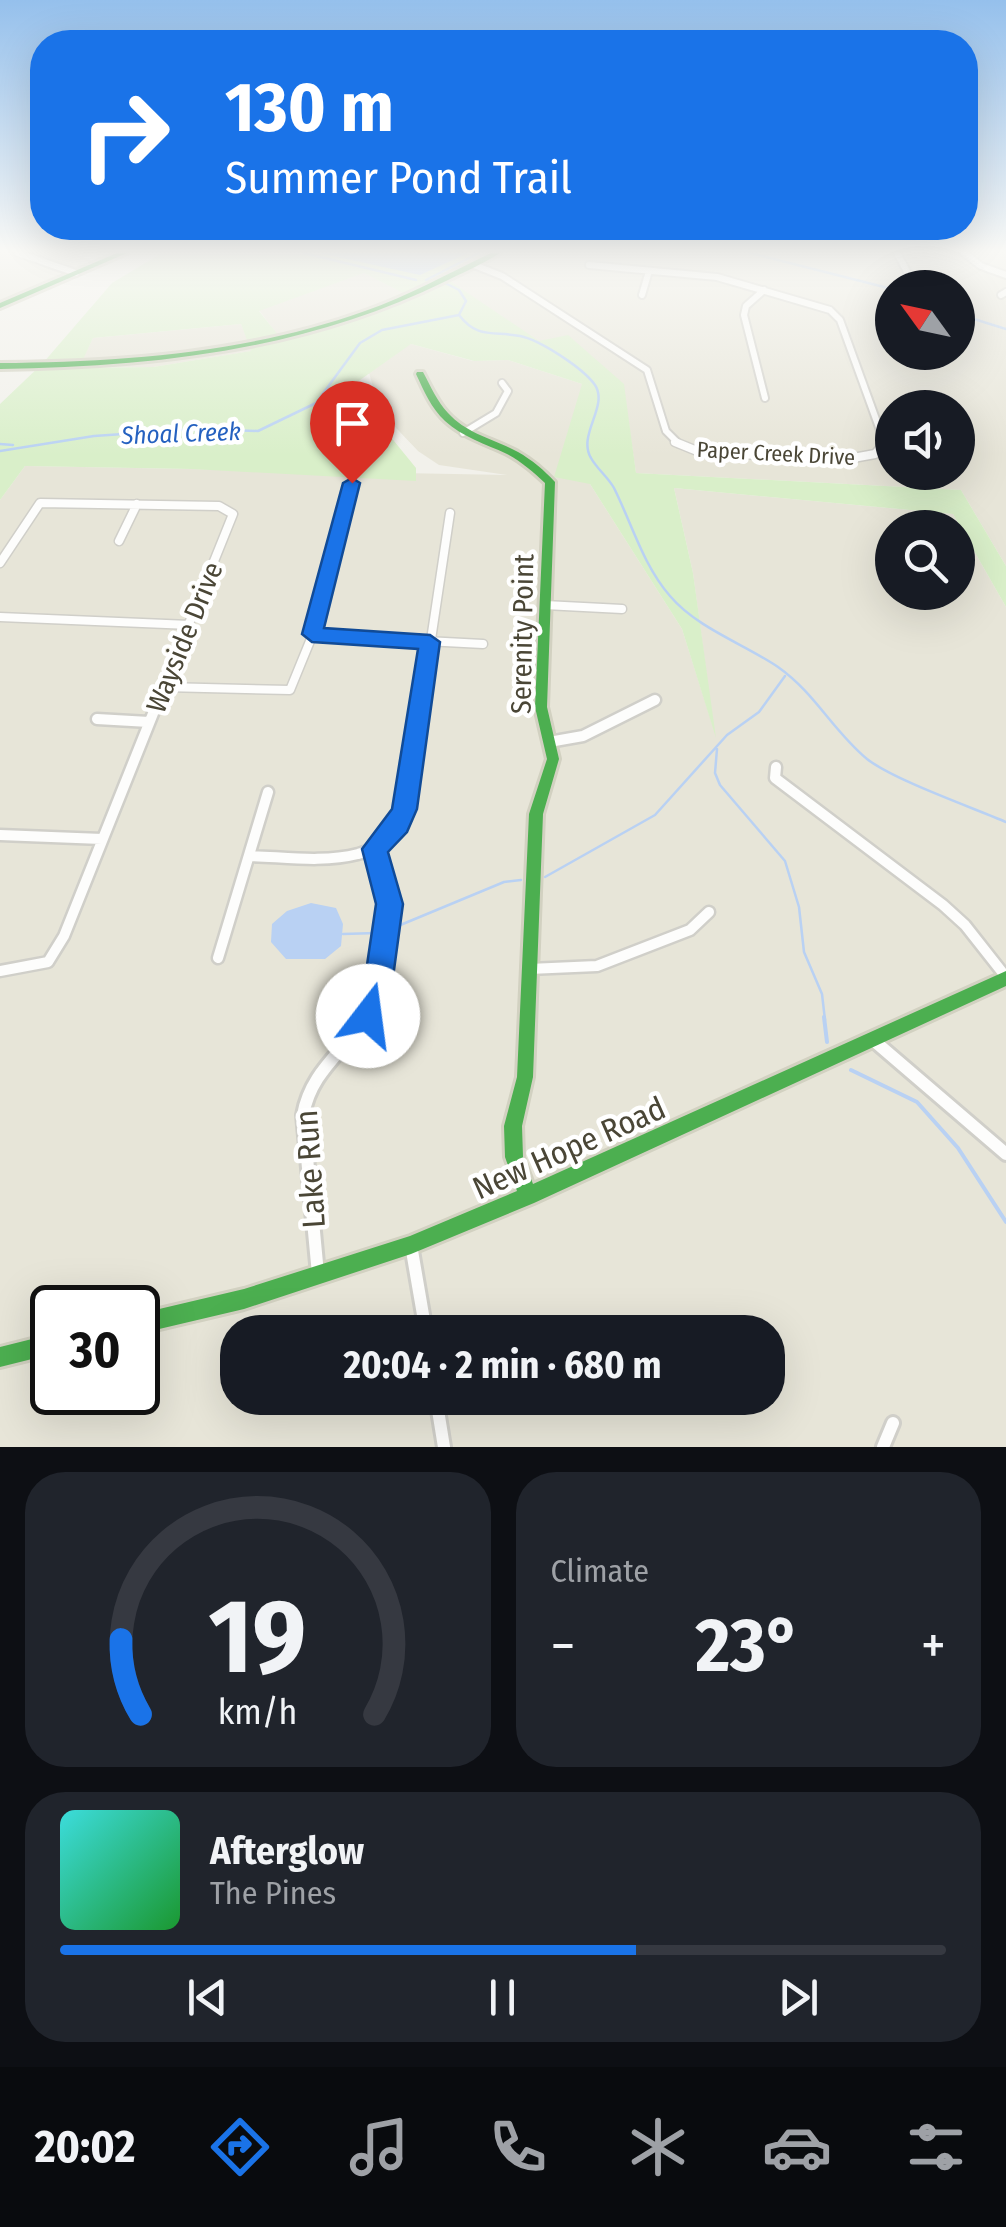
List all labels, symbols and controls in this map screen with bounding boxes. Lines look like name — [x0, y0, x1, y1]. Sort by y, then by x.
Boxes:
text: 130 m — [225, 66, 394, 150]
icon: right — [60, 70, 190, 200]
text: Summer Pond Trail — [225, 151, 572, 205]
north arrow — [875, 270, 975, 370]
map controls — [875, 270, 975, 610]
pin — [310, 381, 395, 484]
button: sound — [875, 390, 975, 490]
icon: arrive — [325, 396, 380, 451]
water label: Shoal Creek — [120, 417, 241, 451]
street label: Paper Creek Drive — [696, 436, 856, 471]
button: search — [875, 510, 975, 610]
street label: Serenity Point — [505, 553, 540, 714]
street label: Wayside Drive — [139, 557, 230, 717]
position arrow — [316, 964, 420, 1068]
street label: New Hope Road — [467, 1089, 671, 1207]
street label: Lake Run — [287, 1109, 333, 1229]
speed limit sign: 30 — [30, 1285, 160, 1415]
text: 20:04 · 2 min · 680 m — [343, 1342, 662, 1388]
text: Climate — [551, 1552, 649, 1590]
text: 19 — [209, 1575, 307, 1700]
text: 23° — [695, 1601, 801, 1691]
text: − — [551, 1613, 575, 1679]
text: + — [921, 1613, 946, 1679]
text: km/h — [218, 1691, 298, 1733]
text: Afterglow — [210, 1828, 364, 1874]
text: The Pines — [210, 1874, 336, 1912]
icon: previous — [180, 1970, 235, 2025]
icon: pause — [475, 1970, 530, 2025]
icon: next — [771, 1970, 826, 2025]
icon: directions — [205, 2112, 275, 2182]
icon: music — [344, 2112, 414, 2182]
icon: phone — [483, 2112, 553, 2182]
icon: climate — [623, 2112, 693, 2182]
icon: car — [762, 2112, 832, 2182]
icon: filters — [901, 2112, 971, 2182]
text: 20:02 — [35, 2120, 135, 2174]

